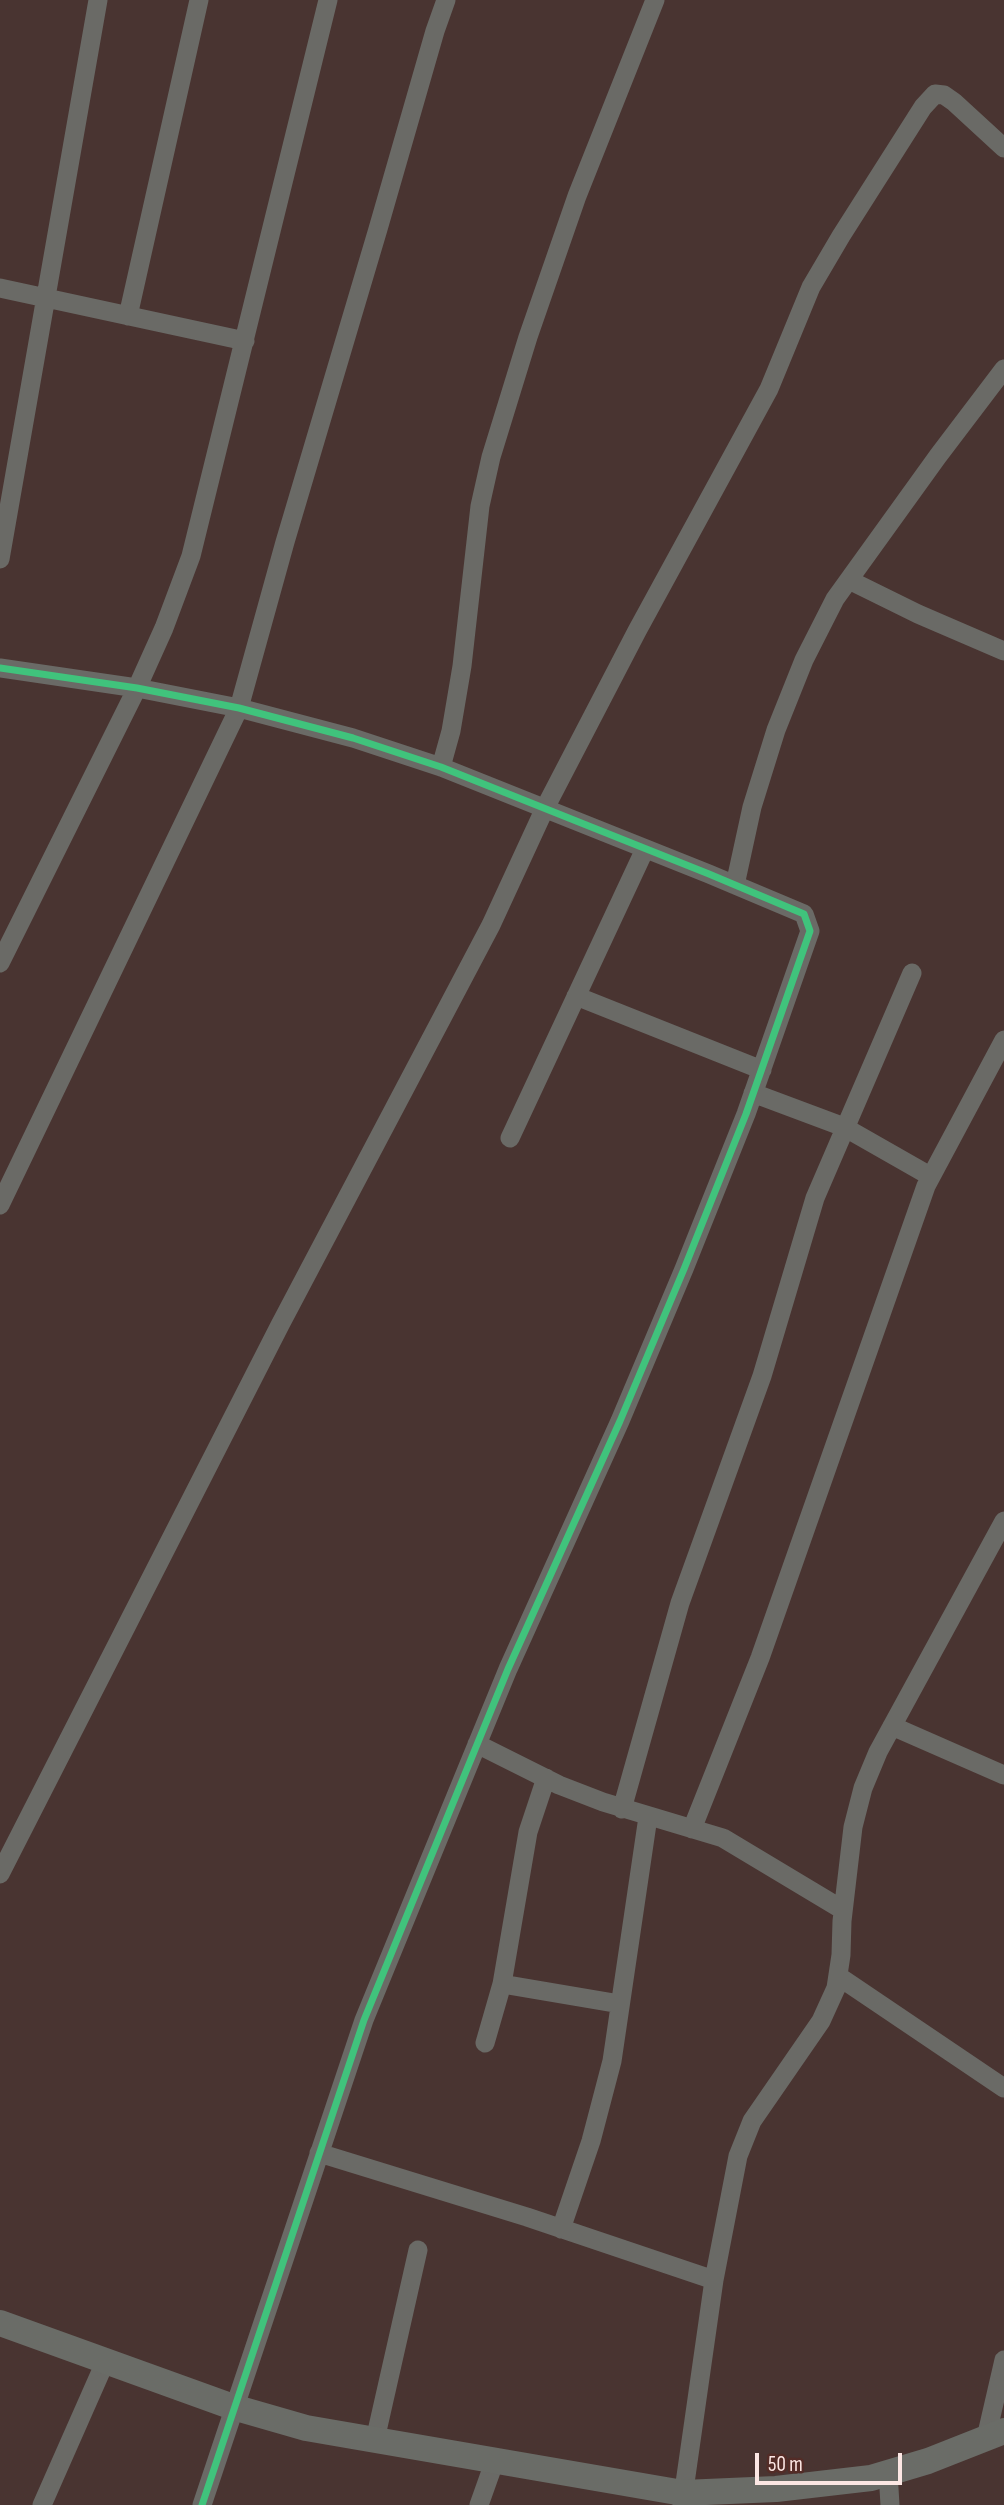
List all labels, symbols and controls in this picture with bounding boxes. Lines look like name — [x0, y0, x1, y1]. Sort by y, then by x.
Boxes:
scale bar — [759, 2438, 906, 2482]
text: 50 m — [768, 2452, 803, 2477]

